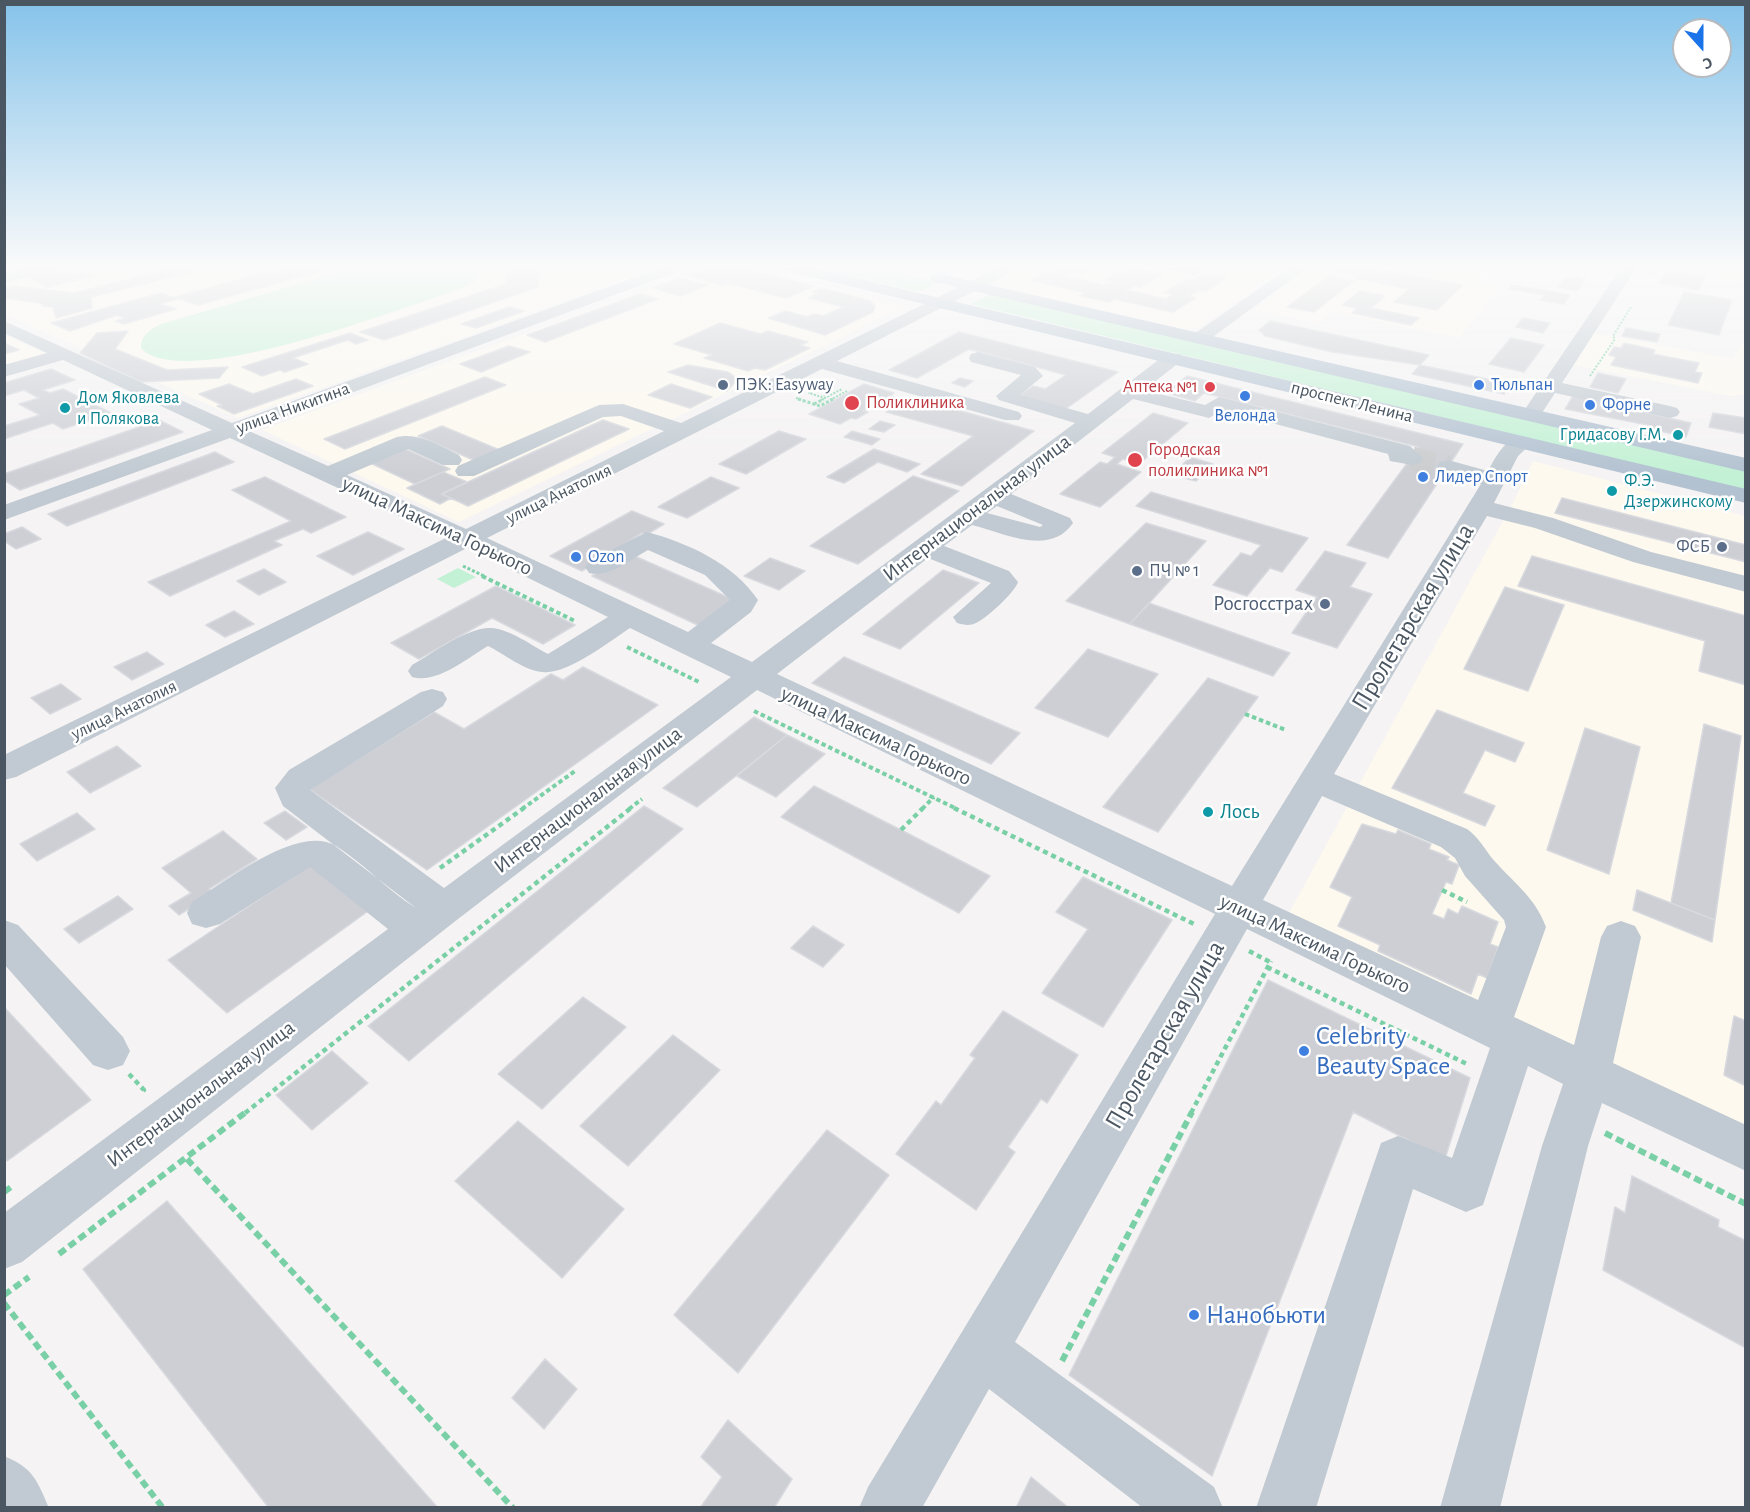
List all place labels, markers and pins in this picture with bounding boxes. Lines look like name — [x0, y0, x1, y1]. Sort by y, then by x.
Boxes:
place label: ПЭК: Easyway — [735, 374, 834, 396]
place label: Тюльпан — [1491, 374, 1553, 396]
place label: Аптека №1 — [1123, 376, 1198, 398]
marker: ПЭК: Easyway — [716, 378, 730, 392]
marker: Тюльпан — [1472, 378, 1486, 392]
marker: Аптека №1 — [1203, 380, 1217, 394]
place label: Дом Яковлева и Полякова — [77, 387, 179, 430]
marker: Велонда — [1238, 389, 1252, 403]
place label: Поликлиника — [866, 392, 964, 414]
marker: Поликлиника — [843, 394, 861, 412]
place label: Форне — [1602, 394, 1651, 416]
marker: Форне — [1583, 398, 1597, 412]
marker: Дом Яковлева и Полякова — [58, 401, 72, 415]
place label: Велонда — [1214, 405, 1276, 427]
place label: Гридасову Г.М. — [1560, 424, 1666, 446]
marker: Гридасову Г.М. — [1671, 428, 1685, 442]
place label: Городская поликлиника №1 — [1148, 439, 1269, 482]
marker: Городская поликлиника №1 — [1126, 451, 1144, 469]
place label: Лидер Спорт — [1435, 466, 1528, 488]
marker: Лидер Спорт — [1416, 470, 1430, 484]
place label: Ф.Э. Дзержинскому — [1624, 470, 1733, 512]
marker: Ф.Э. Дзержинскому — [1605, 484, 1619, 498]
place label: ФСБ — [1676, 536, 1710, 558]
marker: ФСБ — [1715, 540, 1729, 554]
place label: Ozon — [588, 546, 625, 568]
marker: Ozon — [569, 550, 583, 564]
place label: ПЧ № 1 — [1149, 560, 1199, 582]
marker: ПЧ № 1 — [1130, 564, 1144, 578]
place label: Росгосстрах — [1213, 591, 1313, 617]
marker: Росгосстрах — [1318, 597, 1332, 611]
place label: Лось — [1220, 799, 1259, 825]
marker: Лось — [1201, 805, 1215, 819]
place label: Celebrity Beauty Space — [1316, 1020, 1450, 1082]
marker: Celebrity Beauty Space — [1297, 1044, 1311, 1058]
place label: Нанобьюти — [1206, 1299, 1326, 1331]
marker: Нанобьюти — [1187, 1308, 1201, 1322]

